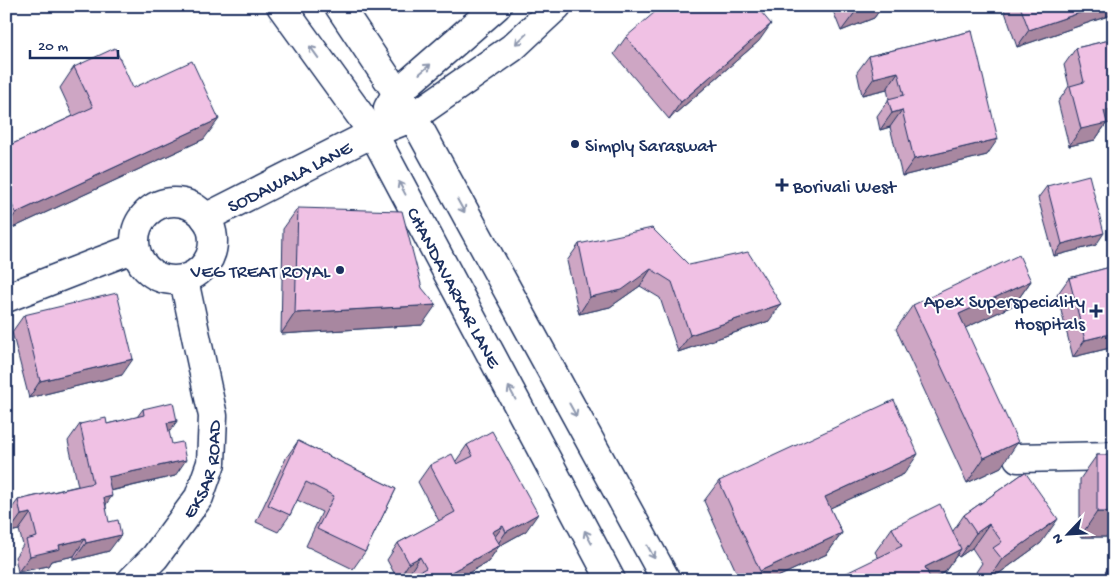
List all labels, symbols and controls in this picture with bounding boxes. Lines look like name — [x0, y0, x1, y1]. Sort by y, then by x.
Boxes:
scale bar — [30, 28, 118, 60]
one-way arrow — [515, 33, 528, 45]
text: 20 m — [38, 38, 68, 56]
one-way arrow — [309, 45, 319, 59]
one-way arrow — [418, 64, 431, 75]
place label: Simply Saraswat — [585, 136, 718, 159]
street label: SODAWALA LANE — [224, 137, 358, 220]
marker: Simply Saraswat — [569, 138, 581, 150]
place label: Borivali West — [792, 177, 898, 200]
marker: Borivali West — [775, 178, 789, 192]
one-way arrow — [397, 181, 407, 196]
one-way arrow — [456, 198, 466, 213]
street label: CHANDAVARKAR LANE — [400, 204, 504, 374]
place label: VEG TREAT ROYAL — [190, 262, 331, 285]
marker: VEG TREAT ROYAL — [334, 264, 346, 276]
place label: Apex Superspeciality Hospitals — [924, 292, 1086, 337]
marker: Apex Superspeciality Hospitals — [1089, 304, 1103, 318]
one-way arrow — [507, 386, 517, 401]
one-way arrow — [568, 402, 578, 417]
street label: EKSAR ROAD — [179, 419, 228, 524]
north arrow — [1042, 508, 1092, 558]
one-way arrow — [583, 529, 593, 544]
text: N — [1049, 531, 1068, 546]
one-way arrow — [647, 544, 656, 559]

